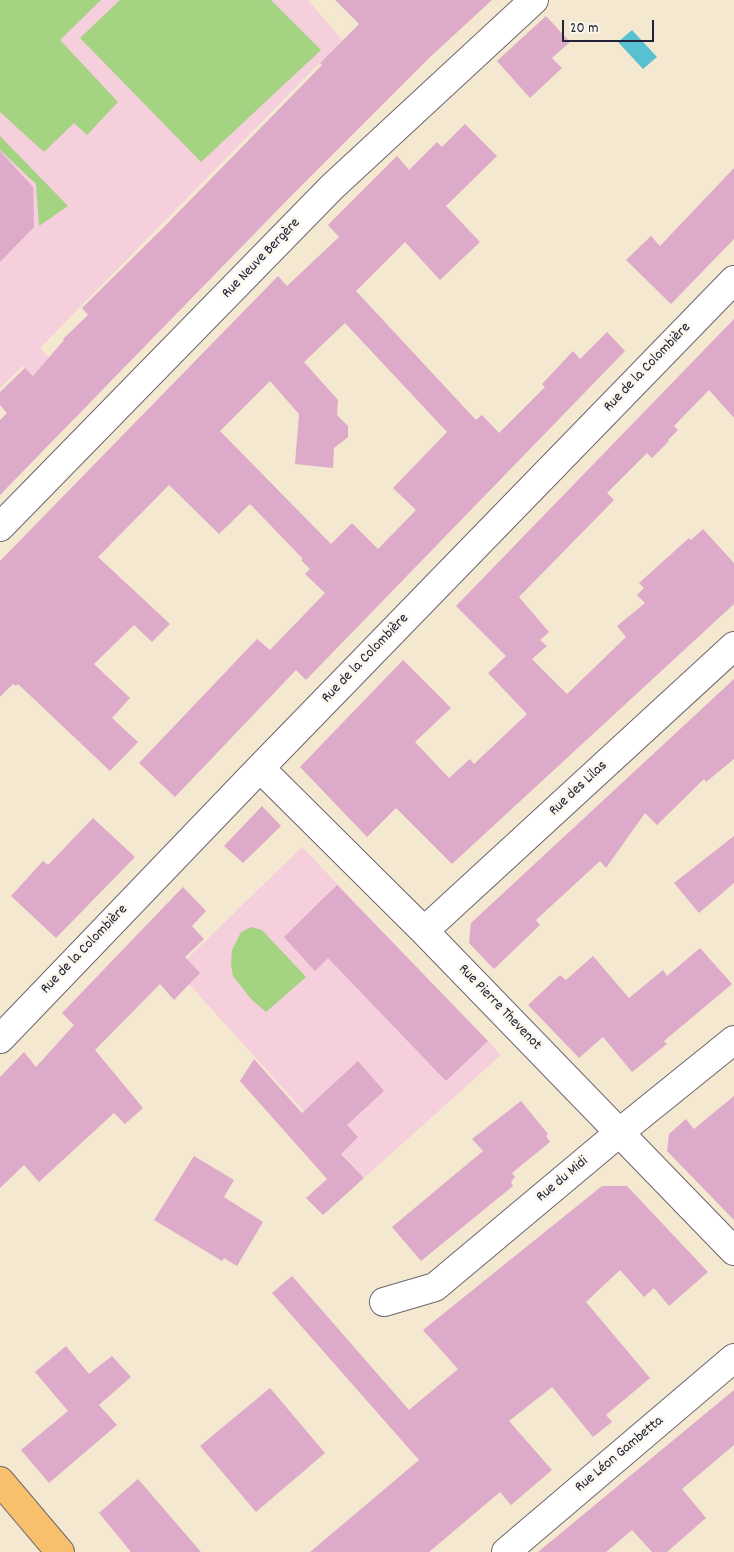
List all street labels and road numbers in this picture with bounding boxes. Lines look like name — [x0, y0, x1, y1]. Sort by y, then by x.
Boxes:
street label: Rue Neuve Bergère — [219, 215, 305, 303]
street label: Rue de la Colombière — [601, 320, 695, 416]
street label: Rue de la Colombière — [319, 611, 413, 707]
street label: Rue des Lilas — [546, 758, 612, 820]
street label: Rue de la Colombière — [38, 902, 132, 998]
street label: Rue Pierre Thevenot — [453, 961, 545, 1055]
street label: Rue du Midi — [533, 1153, 593, 1207]
street label: Rue Léon Gambetta — [572, 1413, 668, 1497]

